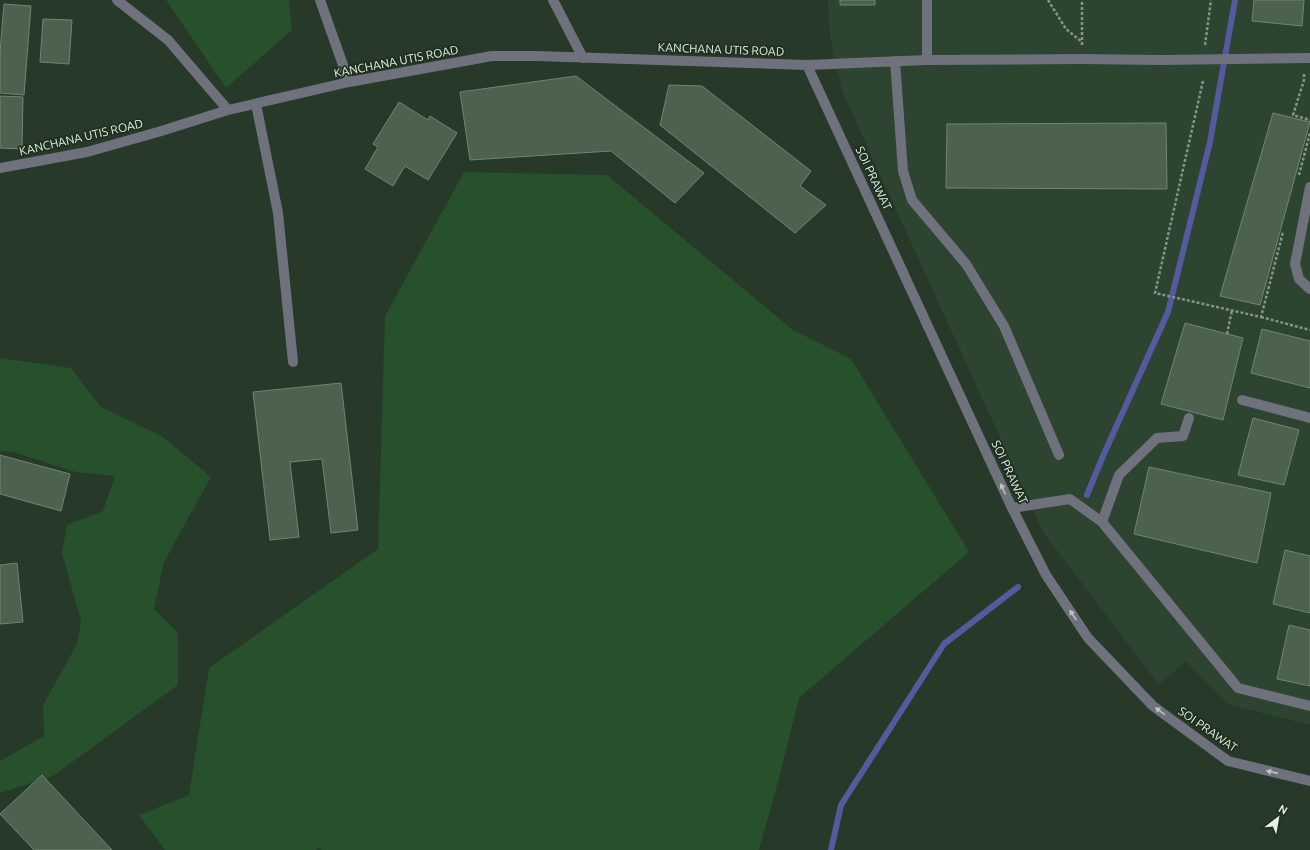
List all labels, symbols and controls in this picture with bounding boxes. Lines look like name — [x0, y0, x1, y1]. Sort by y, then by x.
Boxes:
street label: KANCHANA UTIS ROAD — [657, 40, 785, 58]
street label: KANCHANA UTIS ROAD — [333, 43, 459, 79]
street label: KANCHANA UTIS ROAD — [18, 116, 144, 158]
street label: SOI PRAWAT — [854, 144, 895, 212]
street label: SOI PRAWAT — [990, 438, 1031, 506]
one-way arrow — [1000, 484, 1006, 495]
one-way arrow — [1069, 610, 1077, 620]
street label: SOI PRAWAT — [1176, 704, 1240, 754]
one-way arrow — [1155, 707, 1165, 715]
one-way arrow — [1266, 768, 1278, 774]
north arrow — [1258, 798, 1298, 838]
text: N — [1277, 802, 1290, 817]

